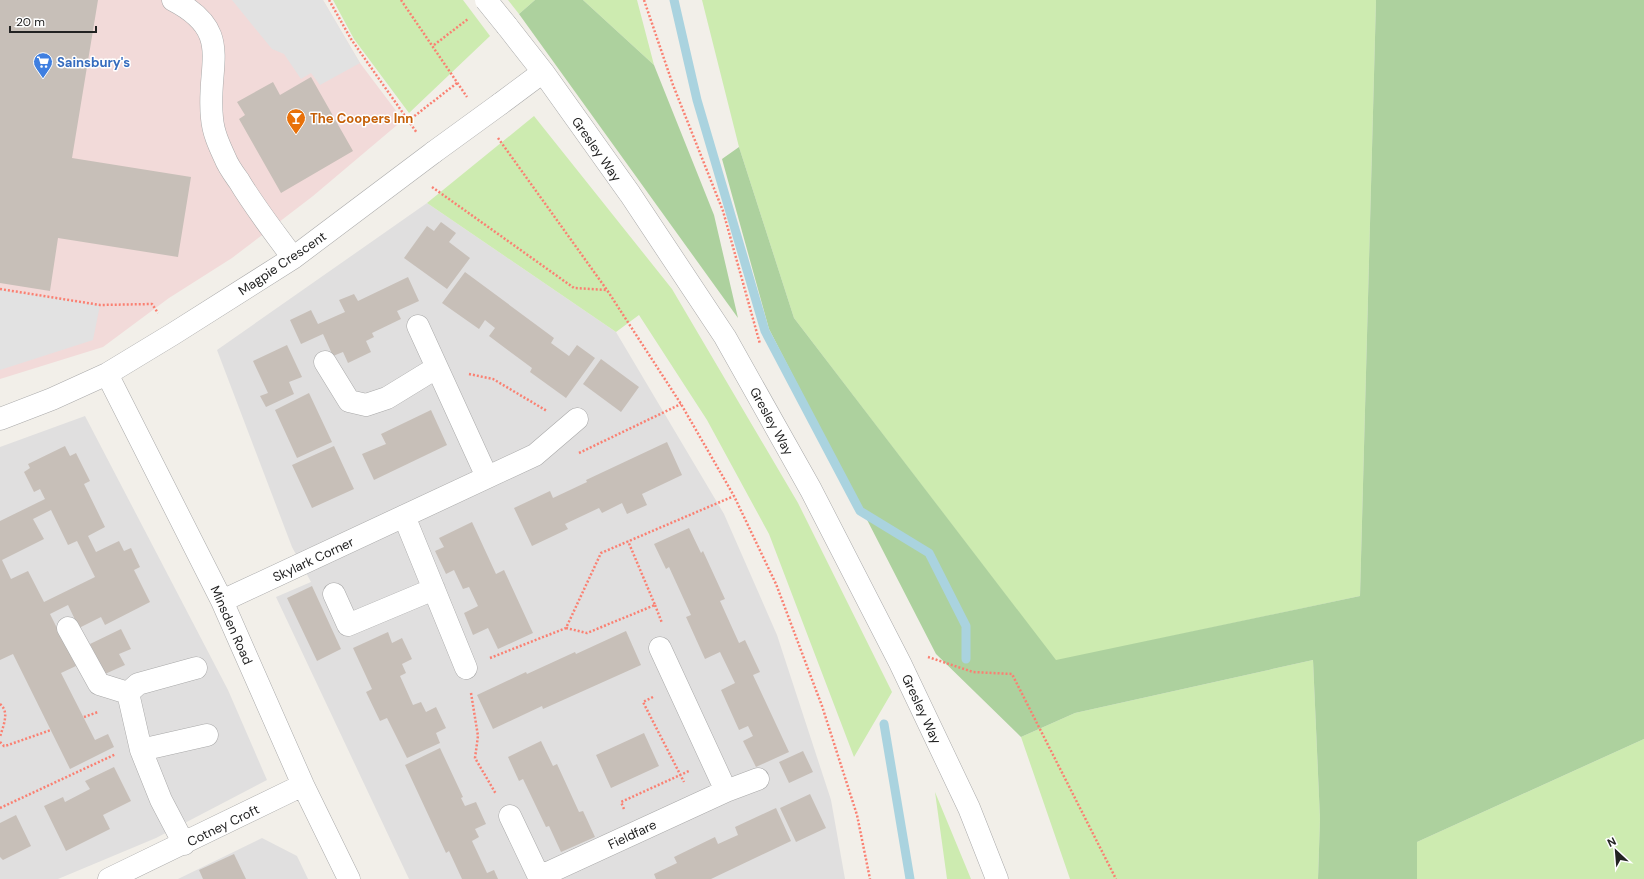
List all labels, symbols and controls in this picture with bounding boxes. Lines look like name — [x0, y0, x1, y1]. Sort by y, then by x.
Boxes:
scale bar — [10, 8, 96, 34]
text: 20 m — [16, 14, 45, 30]
supermarket icon: Sainsbury's — [32, 51, 54, 79]
place label: Sainsbury's — [57, 54, 130, 71]
bar icon: The Coopers Inn — [285, 107, 307, 135]
place label: The Coopers Inn — [310, 110, 413, 127]
street label: Gresley Way — [568, 114, 625, 185]
street label: Magpie Crescent — [235, 228, 330, 299]
street label: Gresley Way — [746, 384, 797, 458]
street label: Skylark Corner — [270, 533, 357, 586]
street label: Minsden Road — [207, 583, 257, 667]
street label: Gresley Way — [898, 672, 945, 747]
street label: Cotney Croft — [184, 801, 262, 850]
street label: Fieldfare — [605, 816, 659, 853]
north arrow — [1596, 831, 1636, 871]
text: N — [1605, 834, 1618, 850]

